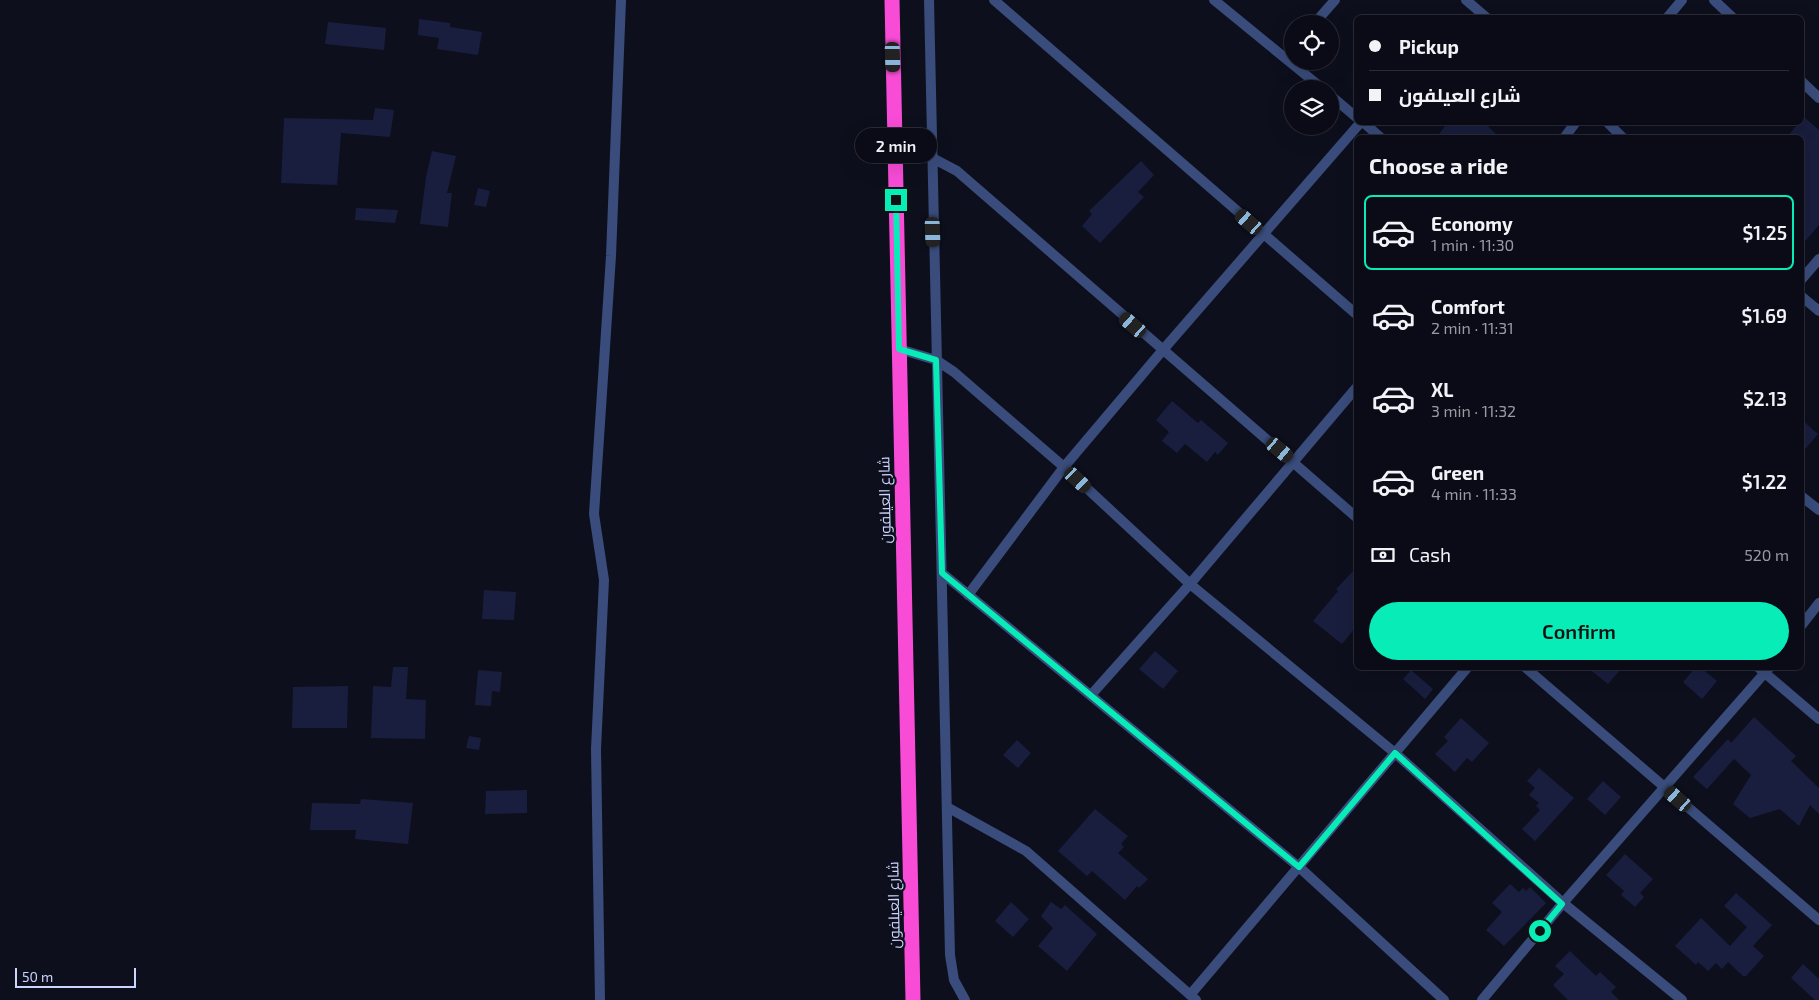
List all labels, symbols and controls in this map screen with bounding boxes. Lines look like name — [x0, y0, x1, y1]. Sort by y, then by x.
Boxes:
map controls — [1284, 15, 1339, 135]
button: locate — [1284, 15, 1339, 70]
text: Pickup — [1399, 35, 1459, 58]
car — [884, 42, 901, 72]
button: layers — [1284, 80, 1339, 135]
text: شارع العيلفون — [1399, 83, 1521, 106]
callout: 2 min — [855, 128, 937, 162]
text: 2 min — [876, 136, 916, 155]
text: Choose a ride — [1369, 152, 1508, 178]
route end — [885, 189, 907, 211]
car — [1232, 206, 1265, 238]
icon: car — [1371, 210, 1416, 255]
text: Economy — [1431, 212, 1513, 235]
car — [924, 217, 941, 247]
text: $1.25 — [1742, 221, 1787, 244]
text: 1 min · 11:30 — [1431, 235, 1514, 254]
icon: car — [1371, 293, 1416, 338]
text: Comfort — [1431, 295, 1505, 318]
text: $1.69 — [1742, 304, 1787, 327]
car — [1116, 309, 1149, 341]
text: 2 min · 11:31 — [1431, 318, 1514, 337]
icon: car — [1371, 376, 1416, 421]
text: XL — [1431, 378, 1453, 401]
text: $2.13 — [1743, 387, 1787, 410]
text: 3 min · 11:32 — [1431, 401, 1516, 420]
car — [1263, 435, 1296, 465]
street label: شارع العيلفون — [874, 456, 897, 544]
icon: car — [1371, 459, 1416, 504]
text: Green — [1431, 461, 1484, 484]
car — [1061, 464, 1094, 496]
text: $1.22 — [1742, 470, 1787, 493]
text: 4 min · 11:33 — [1431, 484, 1517, 503]
icon: cash — [1369, 541, 1397, 569]
text: Cash — [1409, 543, 1451, 566]
text: 520 m — [1744, 545, 1789, 564]
button: Confirm — [1369, 602, 1789, 660]
car — [1661, 783, 1694, 815]
street label: شارع العيلفون — [883, 861, 906, 949]
route start — [1529, 920, 1551, 942]
scale bar — [15, 965, 136, 988]
text: 50 m — [22, 968, 53, 985]

